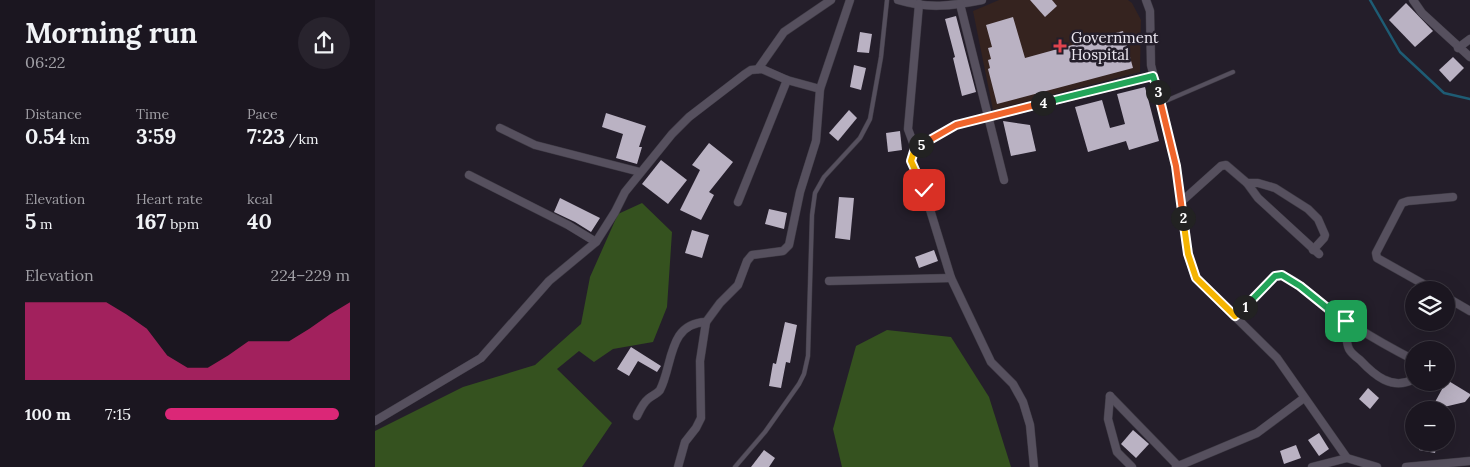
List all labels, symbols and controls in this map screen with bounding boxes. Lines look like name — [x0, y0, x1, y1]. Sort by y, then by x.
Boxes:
text: Morning run — [25, 15, 197, 51]
button: share — [298, 17, 350, 69]
place label: Government Hospital — [1071, 28, 1159, 64]
marker: Government Hospital — [1053, 39, 1067, 53]
text: 06:22 — [25, 52, 65, 72]
pin: 3 — [1145, 80, 1171, 104]
text: 3 — [1155, 83, 1162, 101]
pin: 4 — [1031, 90, 1055, 116]
text: 4 — [1040, 94, 1047, 112]
text: Distance — [25, 105, 82, 123]
text: Time — [136, 105, 169, 123]
text: Pace — [247, 105, 278, 123]
text: 0.54 — [25, 123, 66, 150]
text: 3:59 — [136, 123, 176, 150]
text: 7:23 — [247, 123, 285, 150]
text: km — [66, 130, 90, 148]
text: /km — [285, 130, 318, 148]
pin: 5 — [909, 132, 933, 158]
text: 5 — [918, 136, 925, 154]
pin — [903, 169, 945, 211]
icon: check — [910, 176, 938, 204]
text: Elevation — [25, 190, 85, 208]
text: Heart rate — [136, 190, 203, 208]
text: kcal — [247, 190, 273, 208]
pin: 2 — [1171, 206, 1195, 230]
text: 5 — [25, 208, 36, 235]
text: 167 — [136, 208, 166, 235]
text: 40 — [247, 208, 272, 235]
text: 2 — [1180, 209, 1187, 227]
text: m — [36, 215, 53, 233]
text: bpm — [166, 215, 199, 233]
text: Elevation — [25, 265, 94, 285]
text: 224–229 m — [271, 265, 350, 285]
map controls — [1405, 281, 1455, 451]
button: layers — [1405, 281, 1455, 331]
pin: 1 — [1233, 294, 1257, 320]
text: 1 — [1243, 298, 1248, 316]
pin — [1325, 300, 1367, 342]
icon: arrive — [1332, 307, 1360, 335]
button: + — [1405, 341, 1455, 391]
button: − — [1405, 401, 1455, 451]
text: 100 m — [25, 404, 71, 424]
text: 7:15 — [105, 404, 131, 424]

